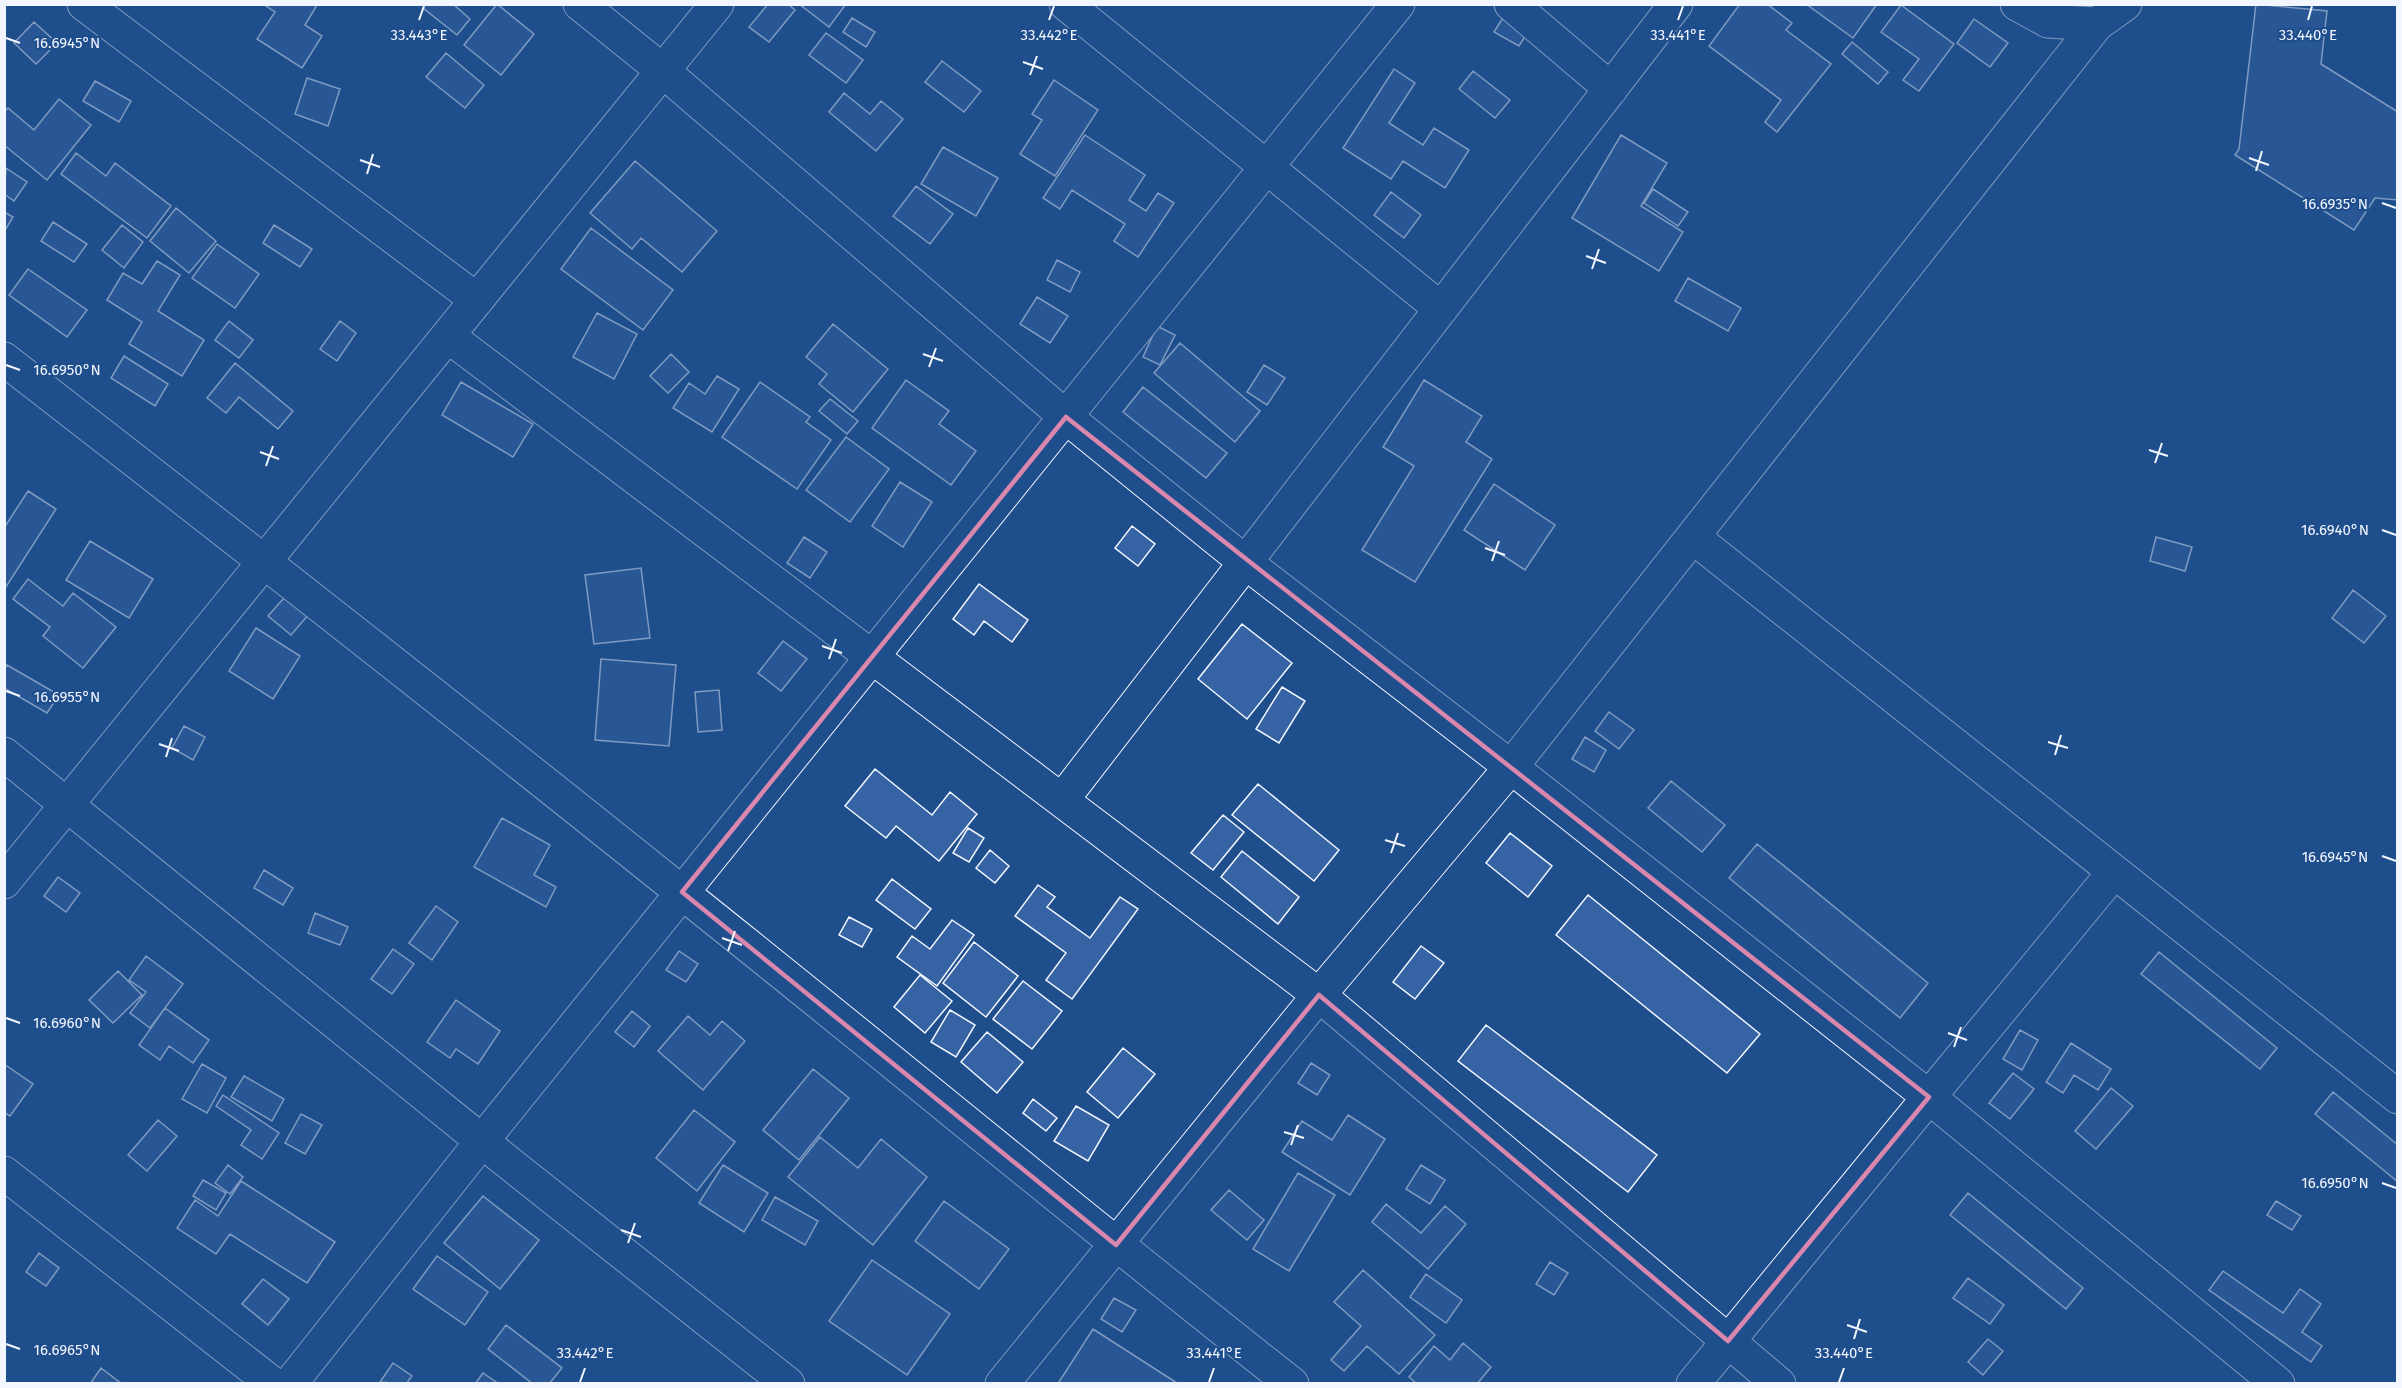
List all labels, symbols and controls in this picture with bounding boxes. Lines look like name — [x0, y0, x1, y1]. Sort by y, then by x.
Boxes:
text: 33.443°E — [390, 26, 448, 44]
text: 33.442°E — [1020, 26, 1078, 44]
text: 33.441°E — [1650, 26, 1706, 44]
text: 33.440°E — [2279, 26, 2337, 44]
text: 16.6945°N — [34, 34, 100, 52]
text: 16.6935°N — [2302, 195, 2368, 213]
text: 16.6950°N — [33, 361, 101, 379]
text: 16.6940°N — [2301, 521, 2369, 539]
text: 16.6955°N — [34, 688, 100, 706]
text: 16.6945°N — [2302, 848, 2368, 866]
text: 16.6960°N — [33, 1014, 101, 1032]
text: 16.6950°N — [2301, 1174, 2369, 1192]
text: 16.6965°N — [34, 1341, 100, 1359]
text: 33.442°E — [556, 1344, 614, 1362]
text: 33.441°E — [1186, 1344, 1242, 1362]
text: 33.440°E — [1815, 1344, 1873, 1362]

